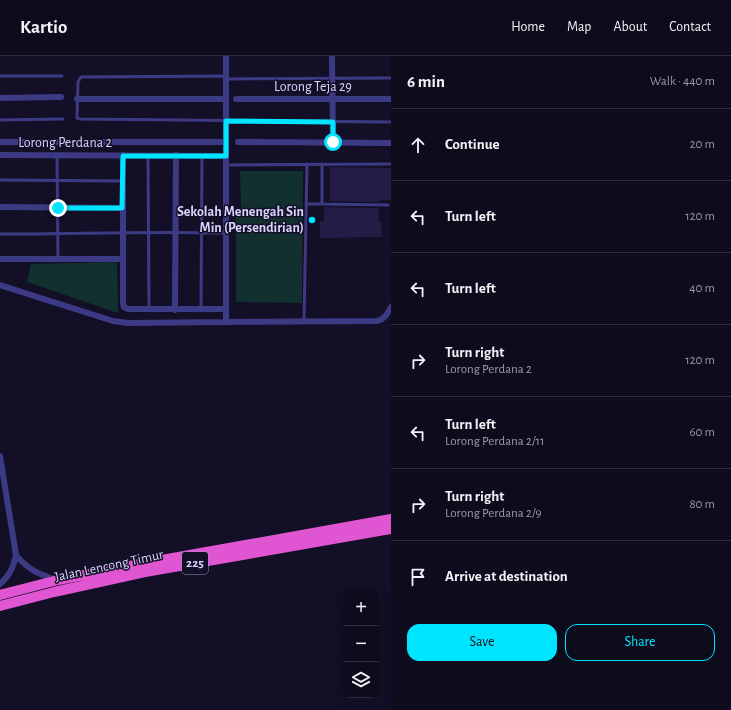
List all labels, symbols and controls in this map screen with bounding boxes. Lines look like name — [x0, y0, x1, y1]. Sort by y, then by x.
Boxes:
text: Kartio — [20, 18, 67, 37]
text: Home — [511, 20, 545, 34]
text: Map — [567, 20, 591, 34]
text: About — [613, 20, 647, 34]
text: Contact — [669, 20, 711, 34]
text: 6 min — [407, 73, 445, 90]
text: Walk · 440 m — [650, 75, 715, 88]
street label: Lorong Teja 29 — [274, 80, 352, 94]
route start — [324, 133, 342, 151]
icon: ahead — [407, 134, 429, 156]
street label: Lorong Perdana 2 — [18, 136, 112, 150]
text: Continue — [445, 137, 500, 152]
text: 20 m — [690, 138, 715, 151]
route end — [49, 199, 67, 217]
place label: Sekolah Menengah Sin Min (Persendirian) — [177, 205, 304, 235]
icon: left — [407, 206, 429, 228]
text: Turn left — [445, 209, 496, 224]
text: 120 m — [685, 210, 715, 223]
marker: Sekolah Menengah Sin Min (Persendirian) — [307, 215, 317, 225]
icon: left — [407, 278, 429, 300]
text: Turn left — [445, 281, 496, 296]
text: 40 m — [689, 282, 715, 295]
text: Turn right — [445, 345, 504, 360]
icon: right — [407, 350, 429, 372]
text: 120 m — [685, 354, 715, 367]
text: Lorong Perdana 2 — [445, 363, 532, 376]
text: Turn left — [445, 417, 496, 432]
icon: left — [407, 422, 429, 444]
text: 60 m — [689, 426, 715, 439]
text: Lorong Perdana 2/11 — [445, 435, 545, 448]
text: Turn right — [445, 489, 504, 504]
icon: right — [407, 494, 429, 516]
text: 80 m — [689, 498, 715, 511]
text: Lorong Perdana 2/9 — [445, 507, 542, 520]
street label: Jalan Lencong Timur — [53, 548, 165, 584]
road number: 225 — [182, 552, 208, 574]
icon: arrive — [407, 566, 429, 588]
text: Arrive at destination — [445, 569, 568, 584]
map controls — [343, 590, 379, 698]
button: + — [343, 590, 379, 626]
button: Save — [407, 624, 557, 661]
button: Share — [565, 624, 715, 661]
button: − — [343, 626, 379, 662]
button: layers — [343, 662, 379, 698]

